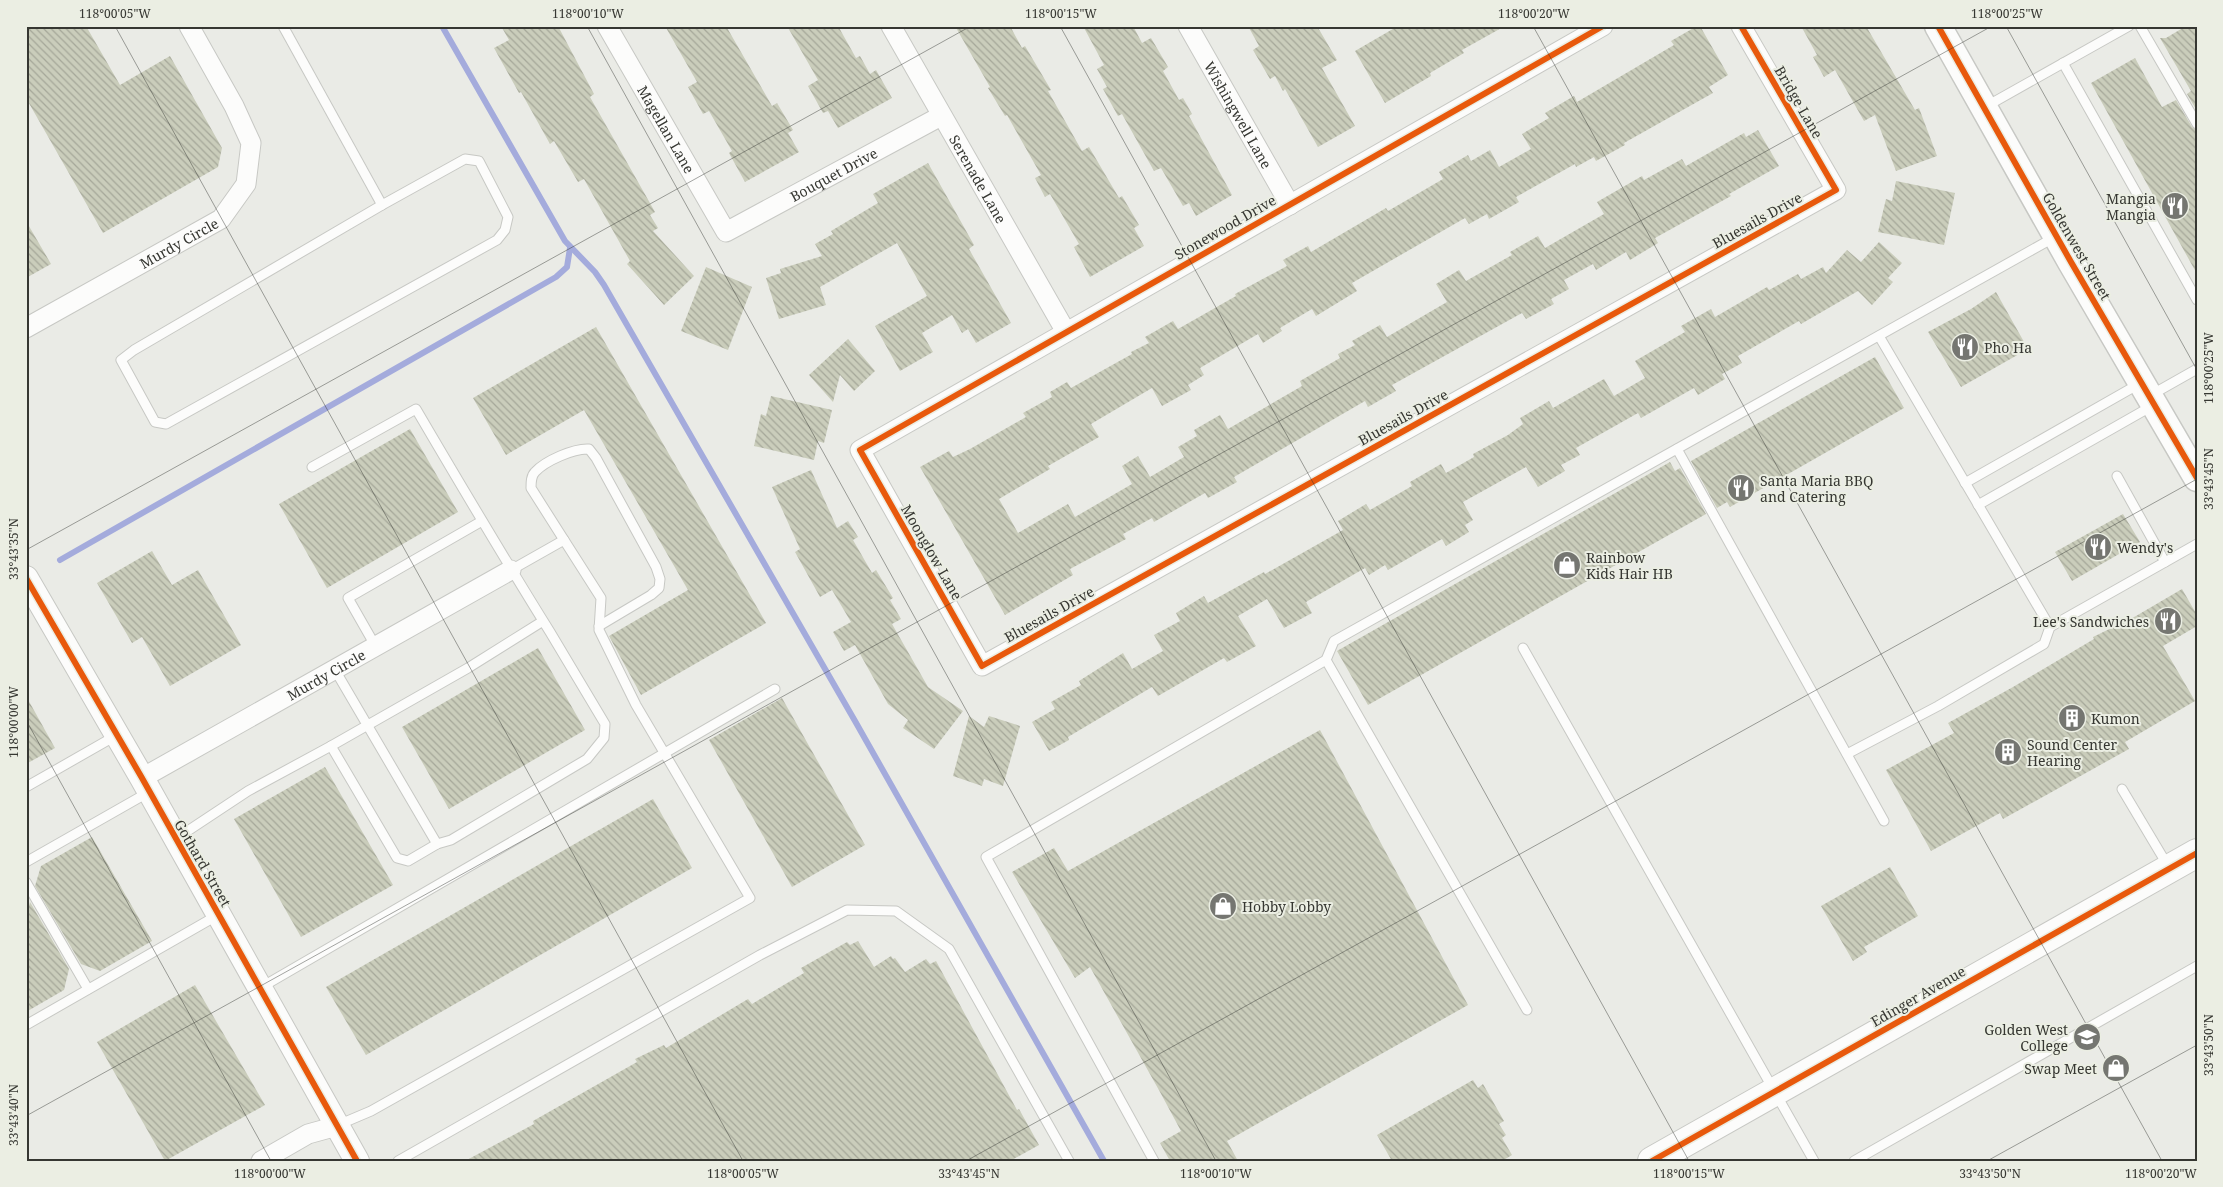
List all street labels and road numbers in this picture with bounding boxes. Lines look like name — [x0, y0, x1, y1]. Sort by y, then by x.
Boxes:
street label: Wishingwell Lane — [1200, 58, 1277, 172]
street label: Bridge Lane — [1771, 62, 1827, 142]
street label: Magellan Lane — [634, 82, 699, 176]
street label: Serenade Lane — [946, 131, 1011, 226]
street label: Bouquet Drive — [786, 143, 880, 205]
street label: Bluesails Drive — [1709, 188, 1805, 252]
street label: Goldenwest Street — [2039, 189, 2116, 303]
street label: Stonewood Drive — [1171, 190, 1279, 264]
street label: Murdy Circle — [136, 213, 221, 272]
street label: Bluesails Drive — [1355, 385, 1451, 449]
street label: Moonglow Lane — [897, 501, 967, 603]
street label: Bluesails Drive — [1001, 582, 1097, 646]
street label: Murdy Circle — [283, 645, 368, 704]
street label: Gothard Street — [170, 816, 236, 910]
street label: Edinger Avenue — [1867, 961, 1969, 1031]

